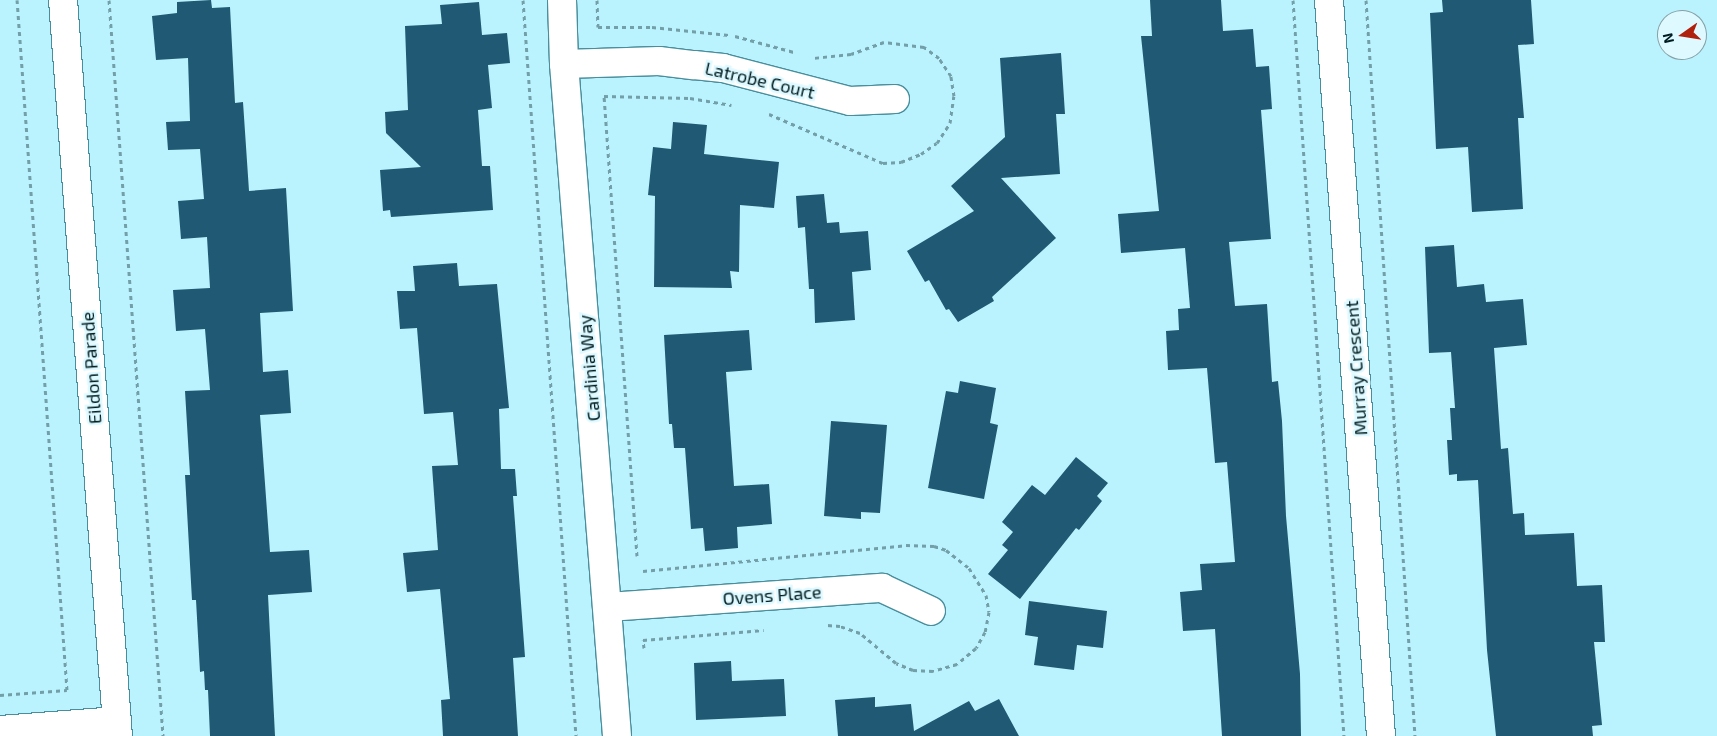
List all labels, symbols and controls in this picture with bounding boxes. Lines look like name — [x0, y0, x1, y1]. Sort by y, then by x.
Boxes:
north arrow — [1657, 10, 1707, 60]
text: N — [1658, 31, 1677, 45]
street label: Latrobe Court — [703, 57, 817, 103]
street label: Murray Crescent — [1340, 300, 1372, 436]
street label: Eildon Parade — [76, 311, 106, 425]
street label: Cardinia Way — [574, 314, 604, 422]
street label: Ovens Place — [722, 581, 822, 609]

